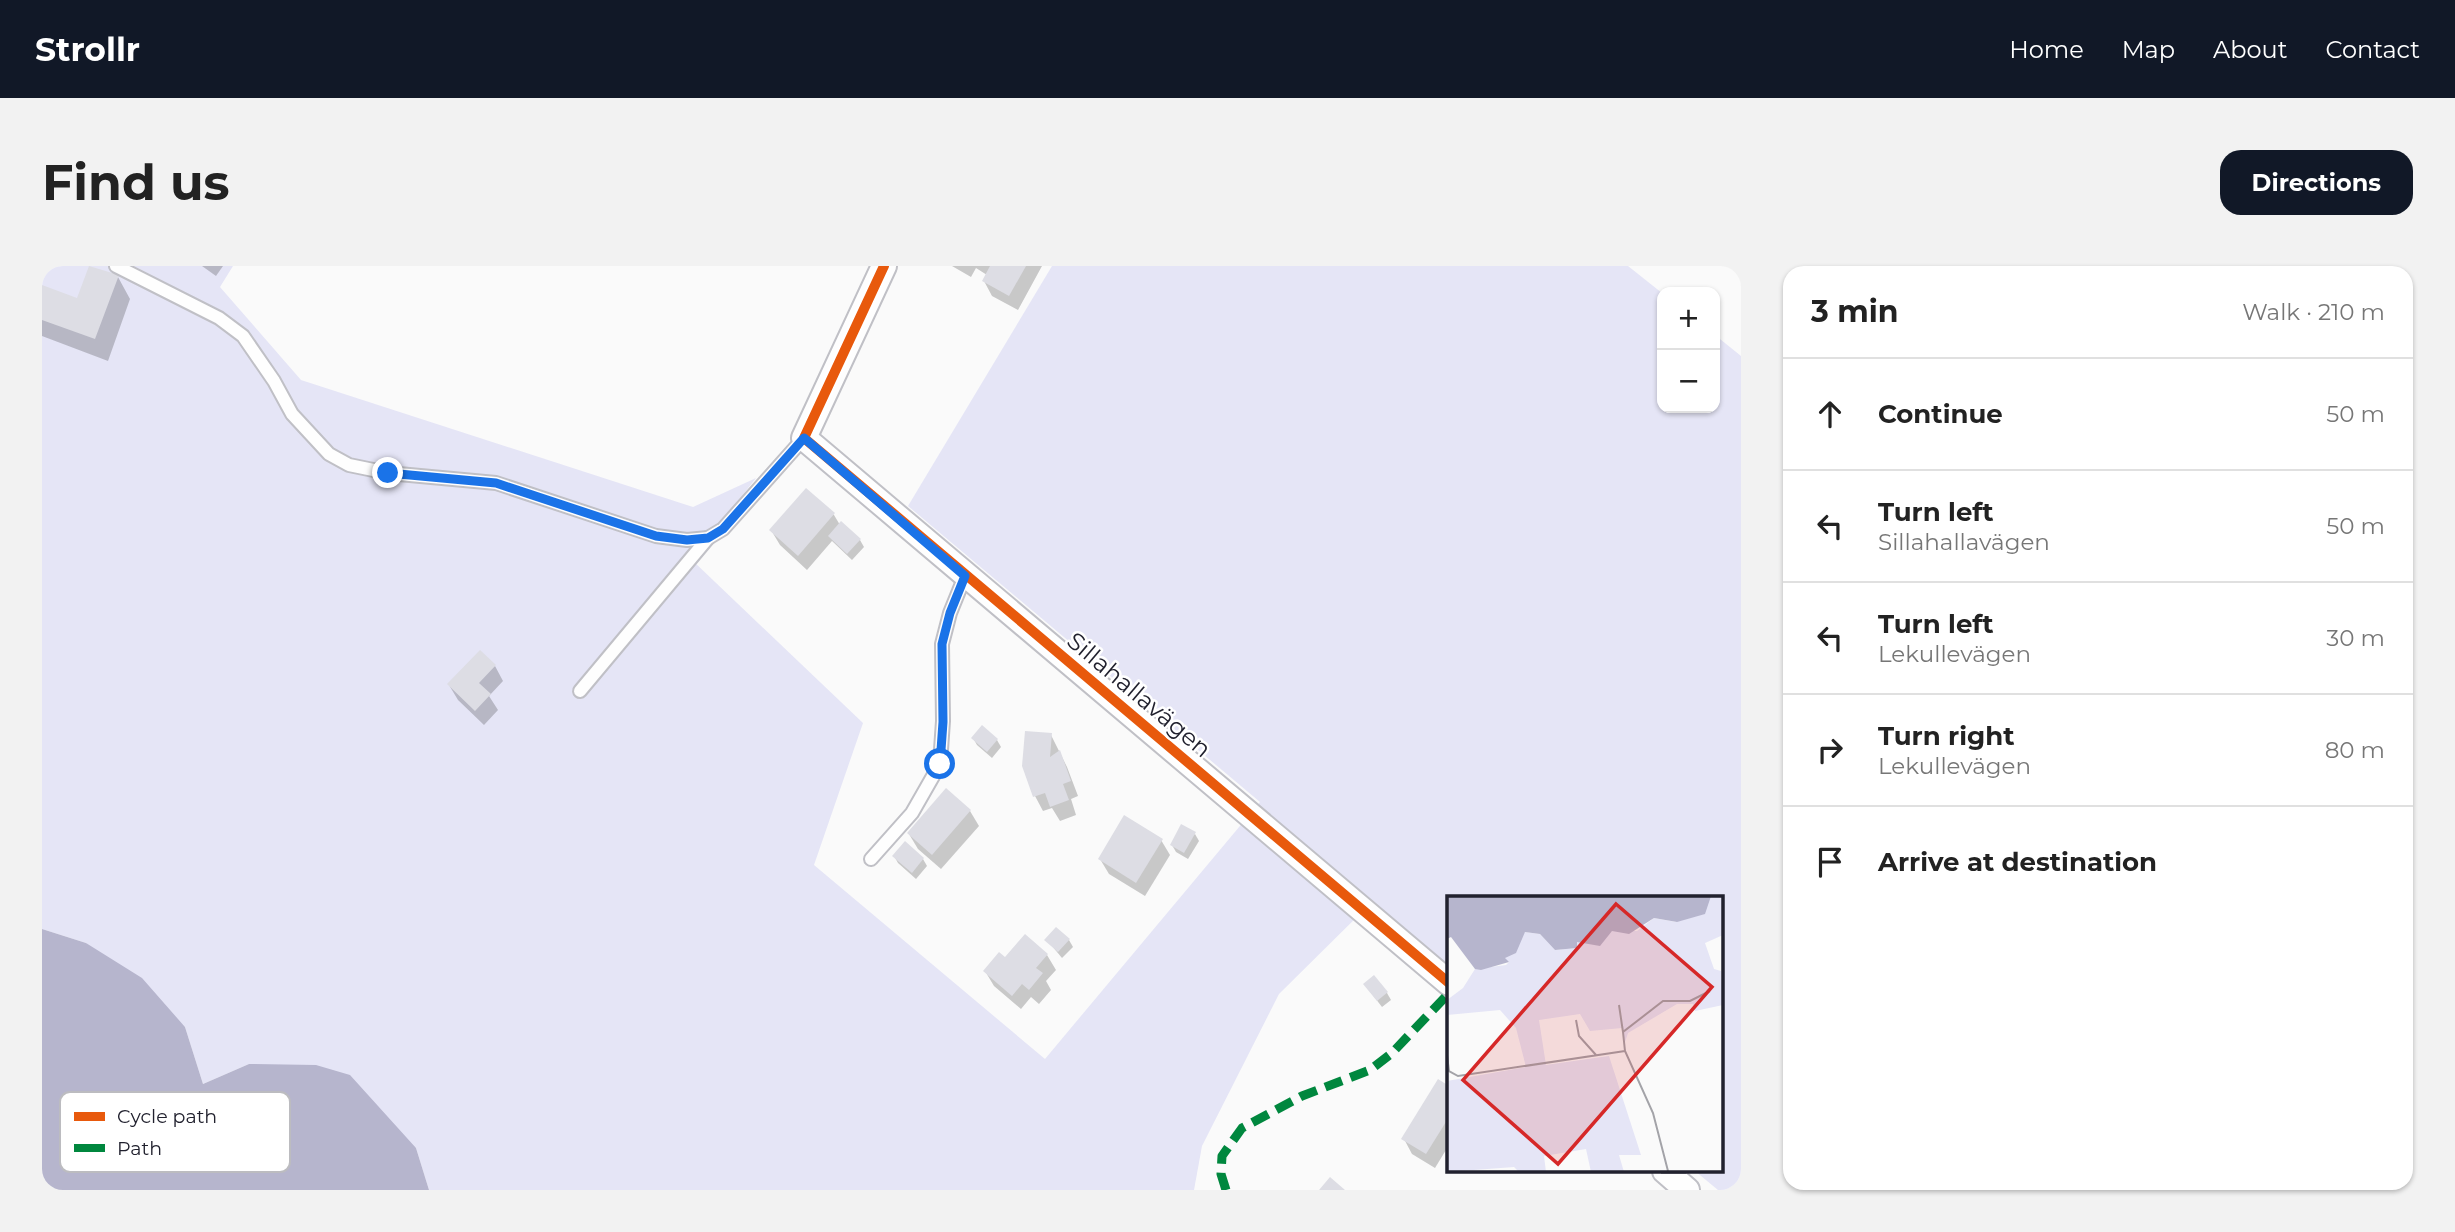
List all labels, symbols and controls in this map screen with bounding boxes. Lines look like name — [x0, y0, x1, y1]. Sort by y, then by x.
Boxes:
text: Strollr — [35, 29, 140, 69]
text: Home — [2009, 35, 2084, 64]
text: Map — [2122, 35, 2175, 64]
text: About — [2213, 35, 2287, 64]
text: Contact — [2325, 35, 2420, 64]
button: Directions — [2220, 150, 2413, 215]
text: Find us — [42, 153, 230, 212]
map controls — [1657, 287, 1720, 413]
button: + — [1657, 287, 1720, 350]
text: 3 min — [1811, 293, 1898, 330]
text: Walk · 210 m — [2242, 298, 2385, 326]
button: − — [1657, 350, 1720, 413]
icon: ahead — [1811, 395, 1849, 433]
text: Continue — [1878, 398, 2003, 430]
text: 50 m — [2326, 400, 2385, 428]
route end — [372, 457, 403, 488]
text: Turn left — [1878, 496, 1994, 528]
icon: left — [1811, 507, 1849, 545]
text: 50 m — [2326, 512, 2385, 540]
text: Sillahallavägen — [1878, 528, 2050, 556]
text: Turn left — [1878, 608, 1994, 640]
icon: left — [1811, 619, 1849, 657]
text: 30 m — [2326, 624, 2385, 652]
street label: Sillahallavägen — [1061, 626, 1217, 763]
text: Lekullevägen — [1878, 640, 2031, 668]
text: Turn right — [1878, 720, 2014, 752]
icon: right — [1811, 731, 1849, 769]
text: 80 m — [2325, 736, 2385, 764]
route start — [924, 748, 955, 779]
text: Lekullevägen — [1878, 752, 2031, 780]
icon: arrive — [1811, 843, 1849, 881]
text: Arrive at destination — [1878, 846, 2157, 878]
inset map — [1447, 896, 1724, 1172]
legend — [60, 1092, 290, 1172]
text: Cycle path — [117, 1105, 217, 1128]
text: Path — [117, 1137, 162, 1160]

